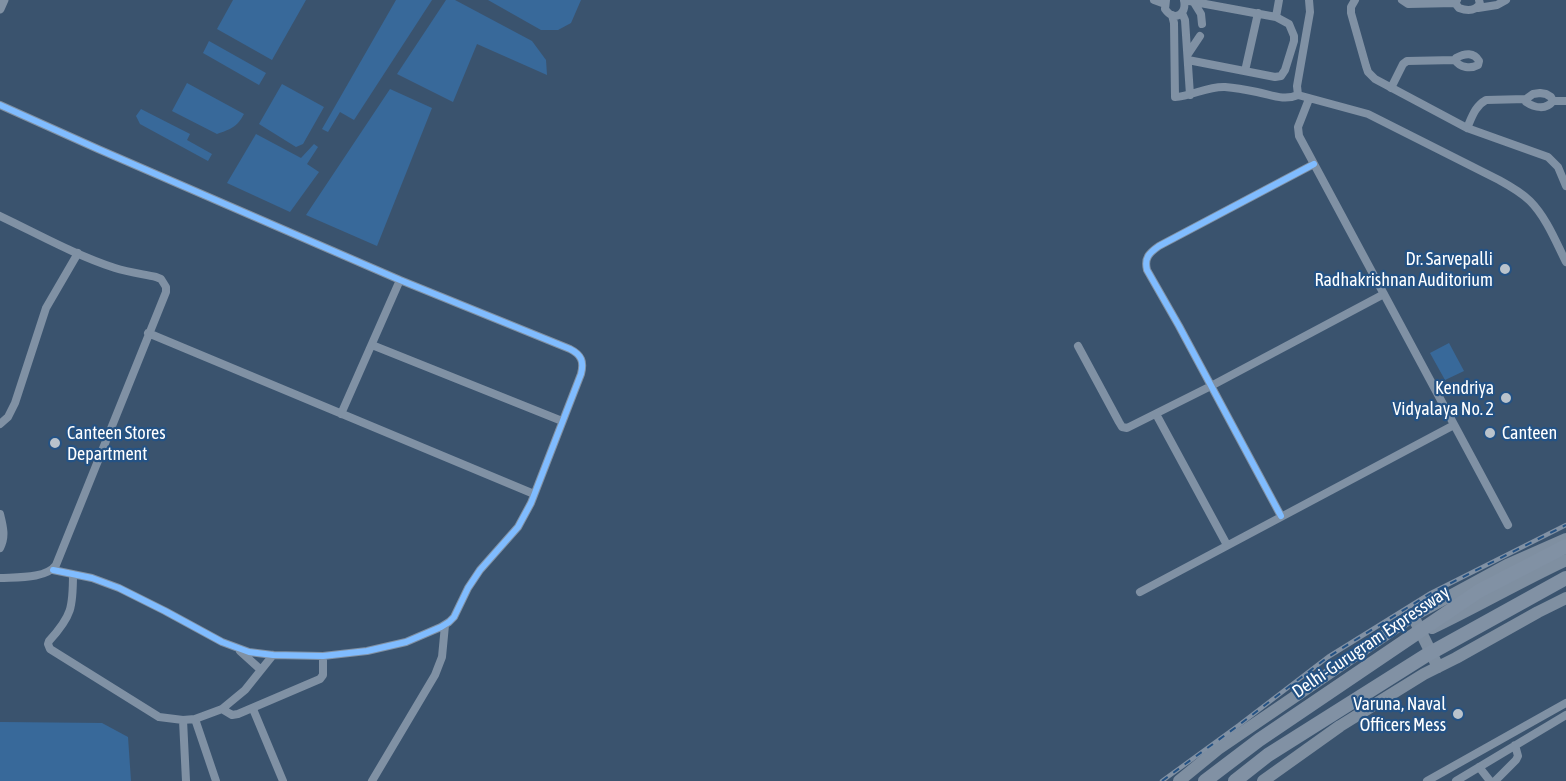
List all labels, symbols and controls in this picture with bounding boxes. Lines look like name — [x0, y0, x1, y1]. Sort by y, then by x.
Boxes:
place label: Dr. Sarvepalli Radhakrishnan Auditorium — [1314, 248, 1493, 290]
marker: Dr. Sarvepalli Radhakrishnan Auditorium — [1498, 262, 1512, 276]
place label: Kendriya Vidyalaya No. 2 — [1392, 377, 1494, 420]
marker: Kendriya Vidyalaya No. 2 — [1499, 391, 1513, 405]
place label: Canteen Stores Department — [67, 422, 166, 464]
place label: Canteen — [1502, 422, 1557, 444]
marker: Canteen — [1483, 426, 1497, 440]
marker: Canteen Stores Department — [48, 436, 62, 450]
street label: Delhi-Gurugram Expressway — [1288, 581, 1454, 703]
place label: Varuna, Naval Officers Mess — [1353, 693, 1446, 736]
marker: Varuna, Naval Officers Mess — [1451, 707, 1465, 721]

